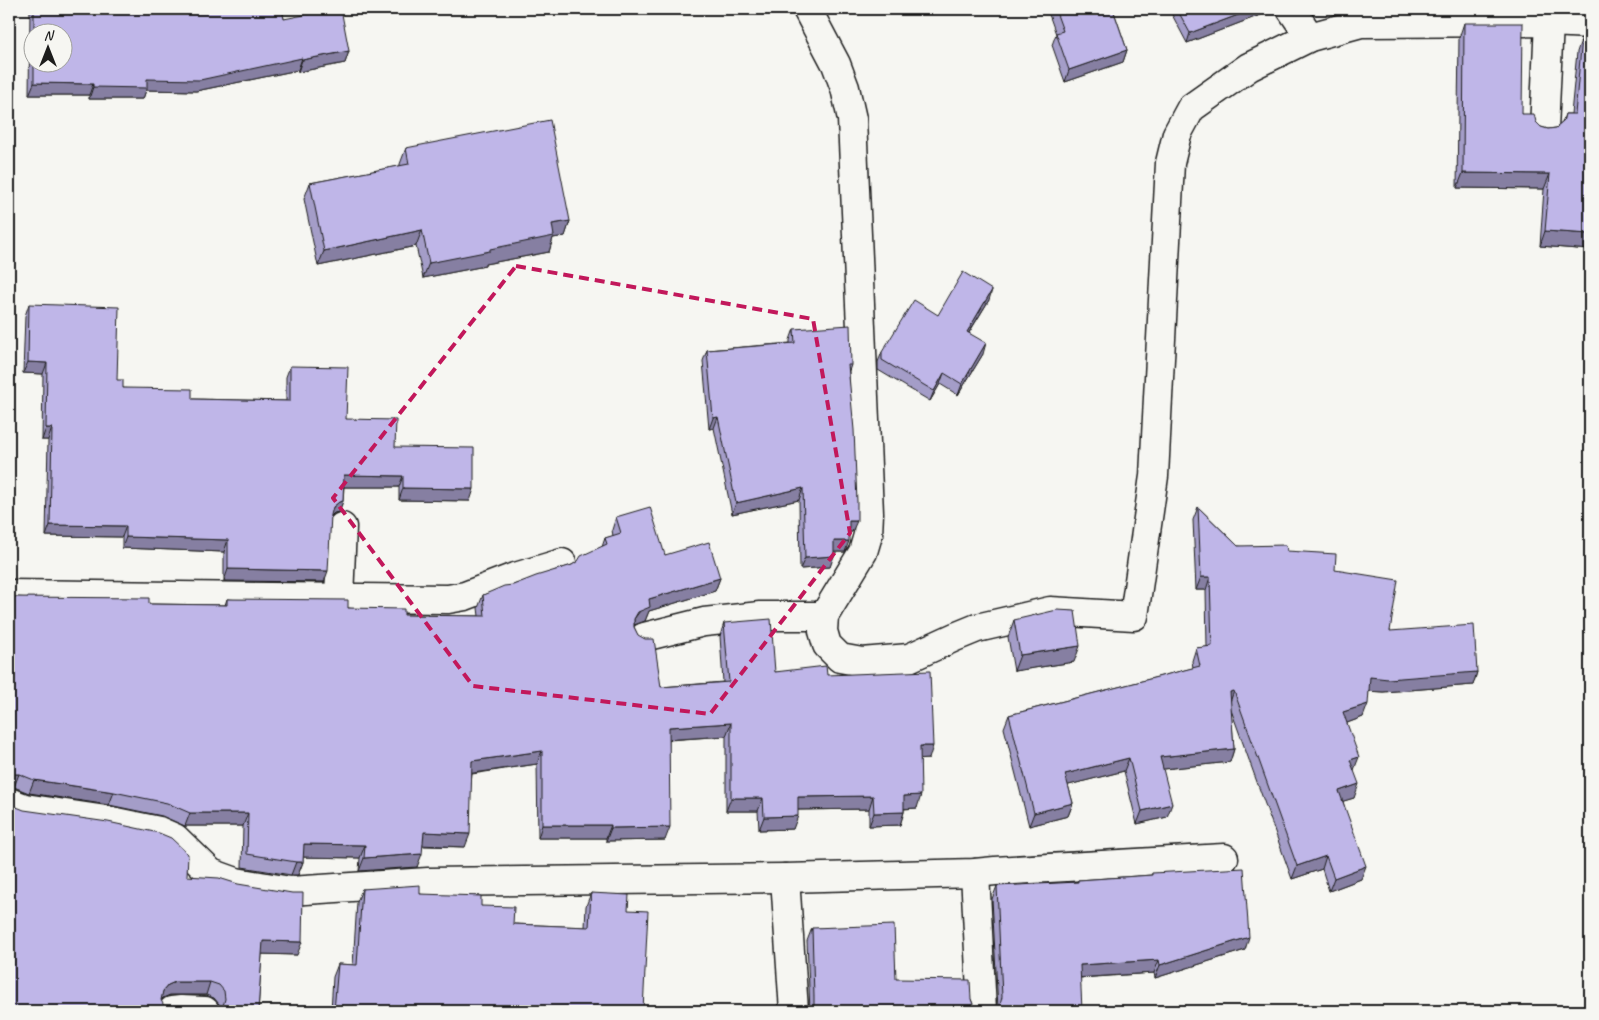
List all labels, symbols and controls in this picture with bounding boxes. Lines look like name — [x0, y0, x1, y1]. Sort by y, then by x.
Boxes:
north arrow — [22, 22, 72, 72]
text: N — [44, 27, 55, 44]

